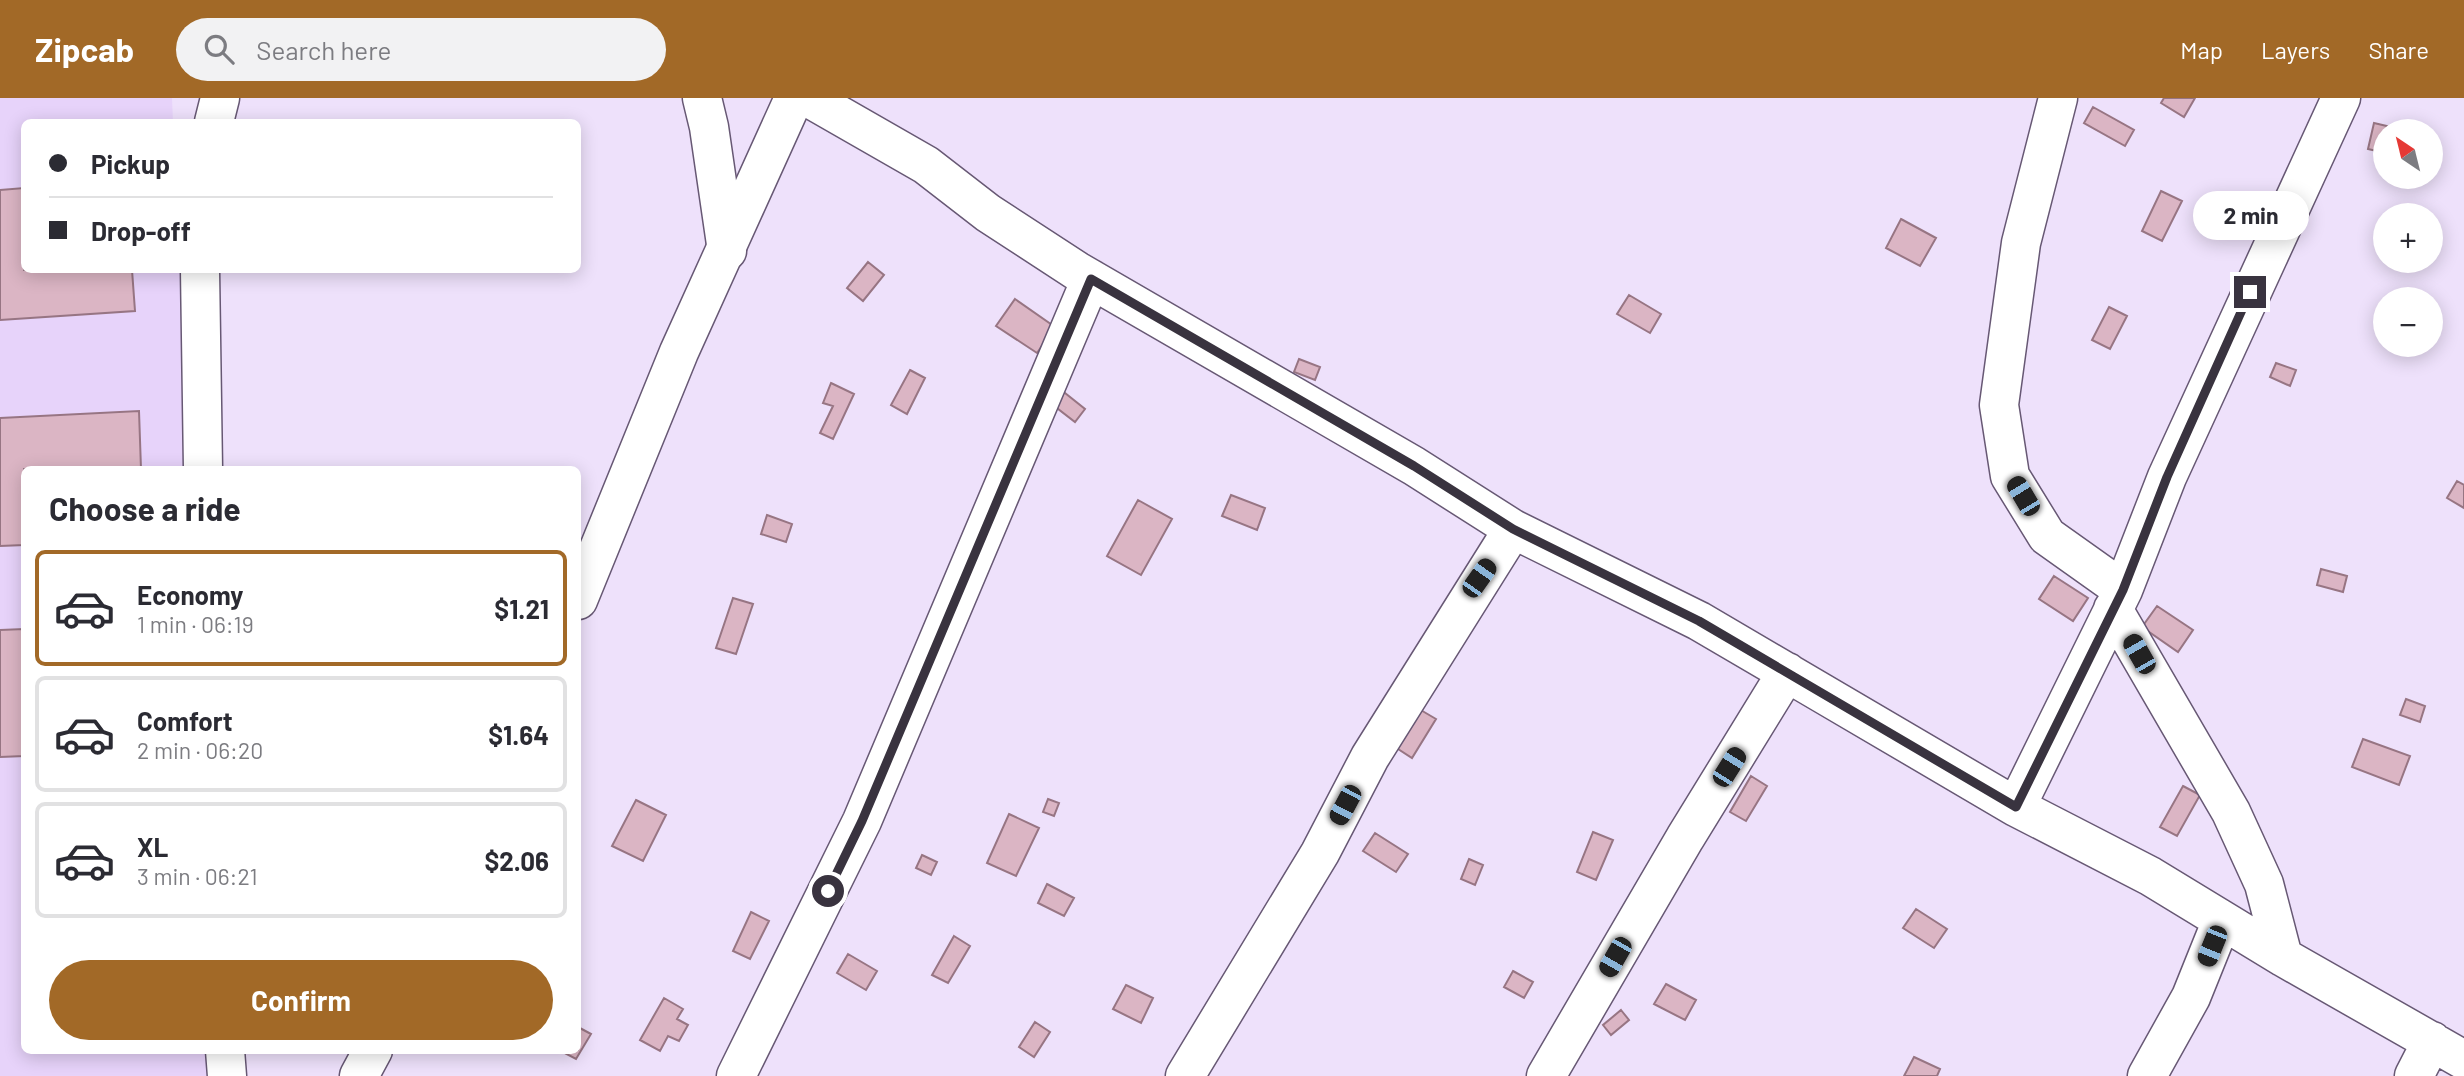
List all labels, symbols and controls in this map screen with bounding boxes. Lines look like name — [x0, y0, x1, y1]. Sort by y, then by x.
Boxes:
search box — [176, 18, 666, 81]
text: Zipcab — [35, 29, 134, 69]
icon: search — [200, 30, 238, 68]
text: Search here — [256, 34, 391, 65]
text: Map — [2180, 35, 2223, 64]
text: Layers — [2261, 35, 2330, 64]
text: Share — [2368, 35, 2429, 64]
north arrow — [2373, 119, 2443, 189]
map controls — [2373, 119, 2443, 357]
text: Pickup — [91, 148, 170, 179]
callout: 2 min — [2192, 190, 2308, 240]
text: 2 min — [2223, 201, 2279, 229]
button: + — [2373, 203, 2443, 273]
text: Drop-off — [91, 215, 191, 246]
route end — [2234, 276, 2266, 308]
button: − — [2373, 287, 2443, 357]
car — [2004, 473, 2043, 519]
text: Choose a ride — [49, 489, 241, 527]
car — [1459, 555, 1500, 601]
icon: car — [53, 577, 116, 640]
text: Economy — [137, 579, 243, 610]
text: $1.21 — [494, 593, 549, 624]
text: 1 min · 06:19 — [137, 610, 254, 638]
car — [2120, 631, 2159, 677]
icon: car — [53, 703, 116, 766]
text: Comfort — [137, 705, 233, 736]
text: $1.64 — [488, 719, 549, 750]
text: 2 min · 06:20 — [137, 736, 263, 764]
car — [1709, 744, 1750, 790]
car — [1326, 782, 1365, 828]
icon: car — [53, 829, 116, 892]
text: XL — [137, 831, 168, 862]
text: $2.06 — [484, 845, 549, 876]
text: 3 min · 06:21 — [137, 862, 257, 890]
route start — [812, 875, 844, 907]
car — [2195, 923, 2230, 969]
car — [1596, 934, 1635, 980]
button: Confirm — [49, 960, 553, 1040]

